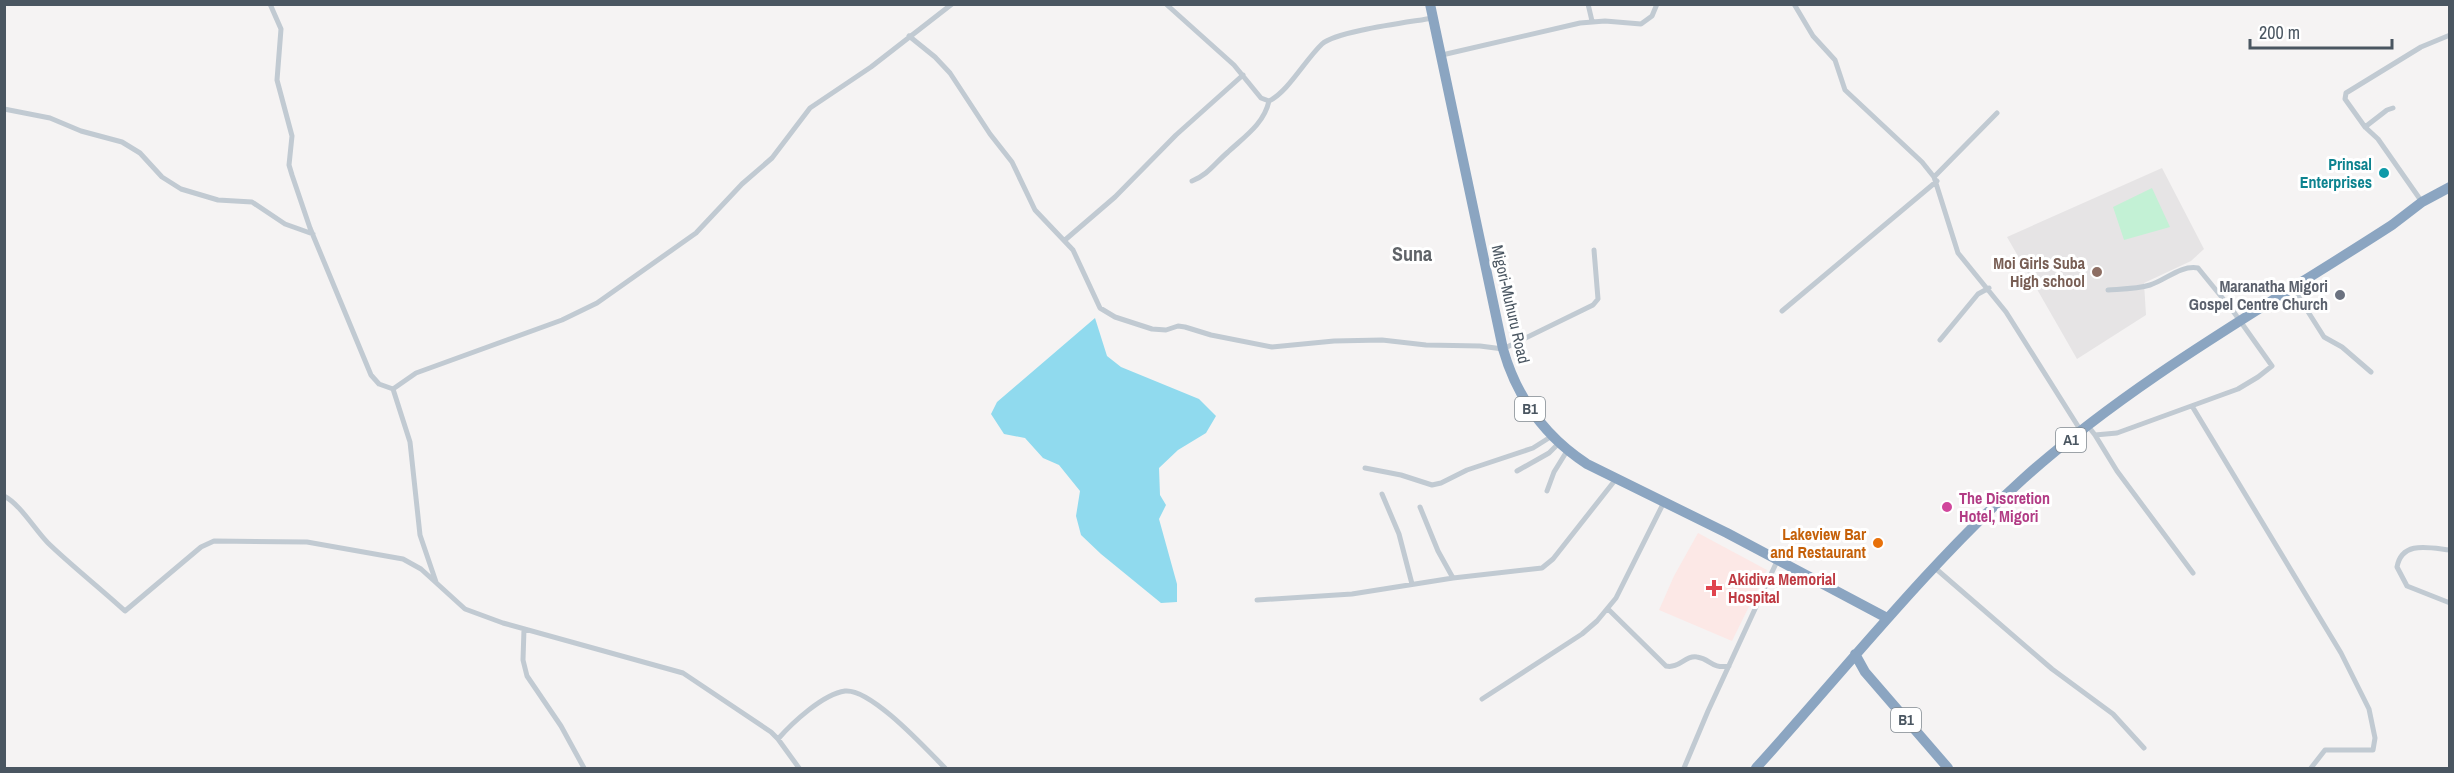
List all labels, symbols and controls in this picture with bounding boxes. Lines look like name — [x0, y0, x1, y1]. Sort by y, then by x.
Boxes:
scale bar — [2250, 12, 2392, 50]
text: 200 m — [2259, 20, 2300, 45]
place label: Prinsal Enterprises — [2300, 153, 2372, 193]
marker: Prinsal Enterprises — [2377, 166, 2391, 180]
district label: Suna — [1392, 240, 1432, 267]
street label: Migori-Muhuru Road — [1487, 243, 1535, 365]
place label: Moi Girls Suba High school — [1993, 252, 2086, 292]
marker: Moi Girls Suba High school — [2090, 265, 2104, 279]
place label: Maranatha Migori Gospel Centre Church — [2189, 275, 2328, 315]
marker: Maranatha Migori Gospel Centre Church — [2333, 288, 2347, 302]
road number: B1 — [1515, 397, 1545, 421]
road number: A1 — [2056, 428, 2086, 452]
place label: The Discretion Hotel, Migori — [1959, 487, 2050, 527]
marker: The Discretion Hotel, Migori — [1940, 500, 1954, 514]
place label: Lakeview Bar and Restaurant — [1770, 523, 1867, 563]
marker: Lakeview Bar and Restaurant — [1871, 536, 1885, 550]
place label: Akidiva Memorial Hospital — [1728, 568, 1836, 608]
marker: Akidiva Memorial Hospital — [1705, 579, 1723, 597]
road number: B1 — [1891, 708, 1921, 732]

